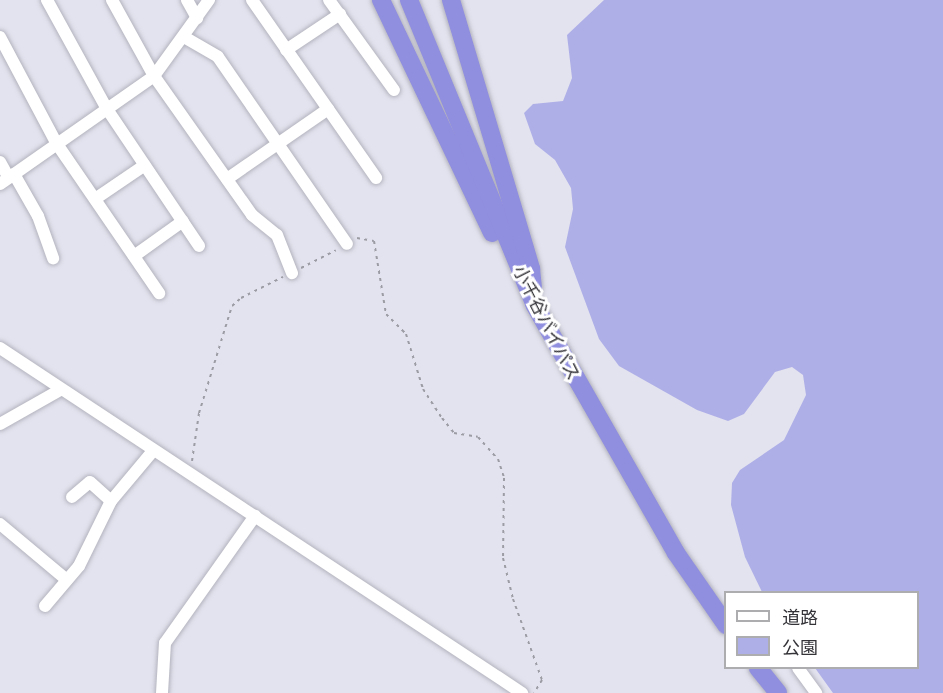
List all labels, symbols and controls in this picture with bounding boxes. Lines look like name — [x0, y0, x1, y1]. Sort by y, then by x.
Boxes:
street label: 小千谷バイパス — [508, 262, 584, 384]
legend — [724, 591, 919, 669]
text: 道路 — [782, 608, 818, 628]
text: 公園 — [782, 638, 818, 658]

